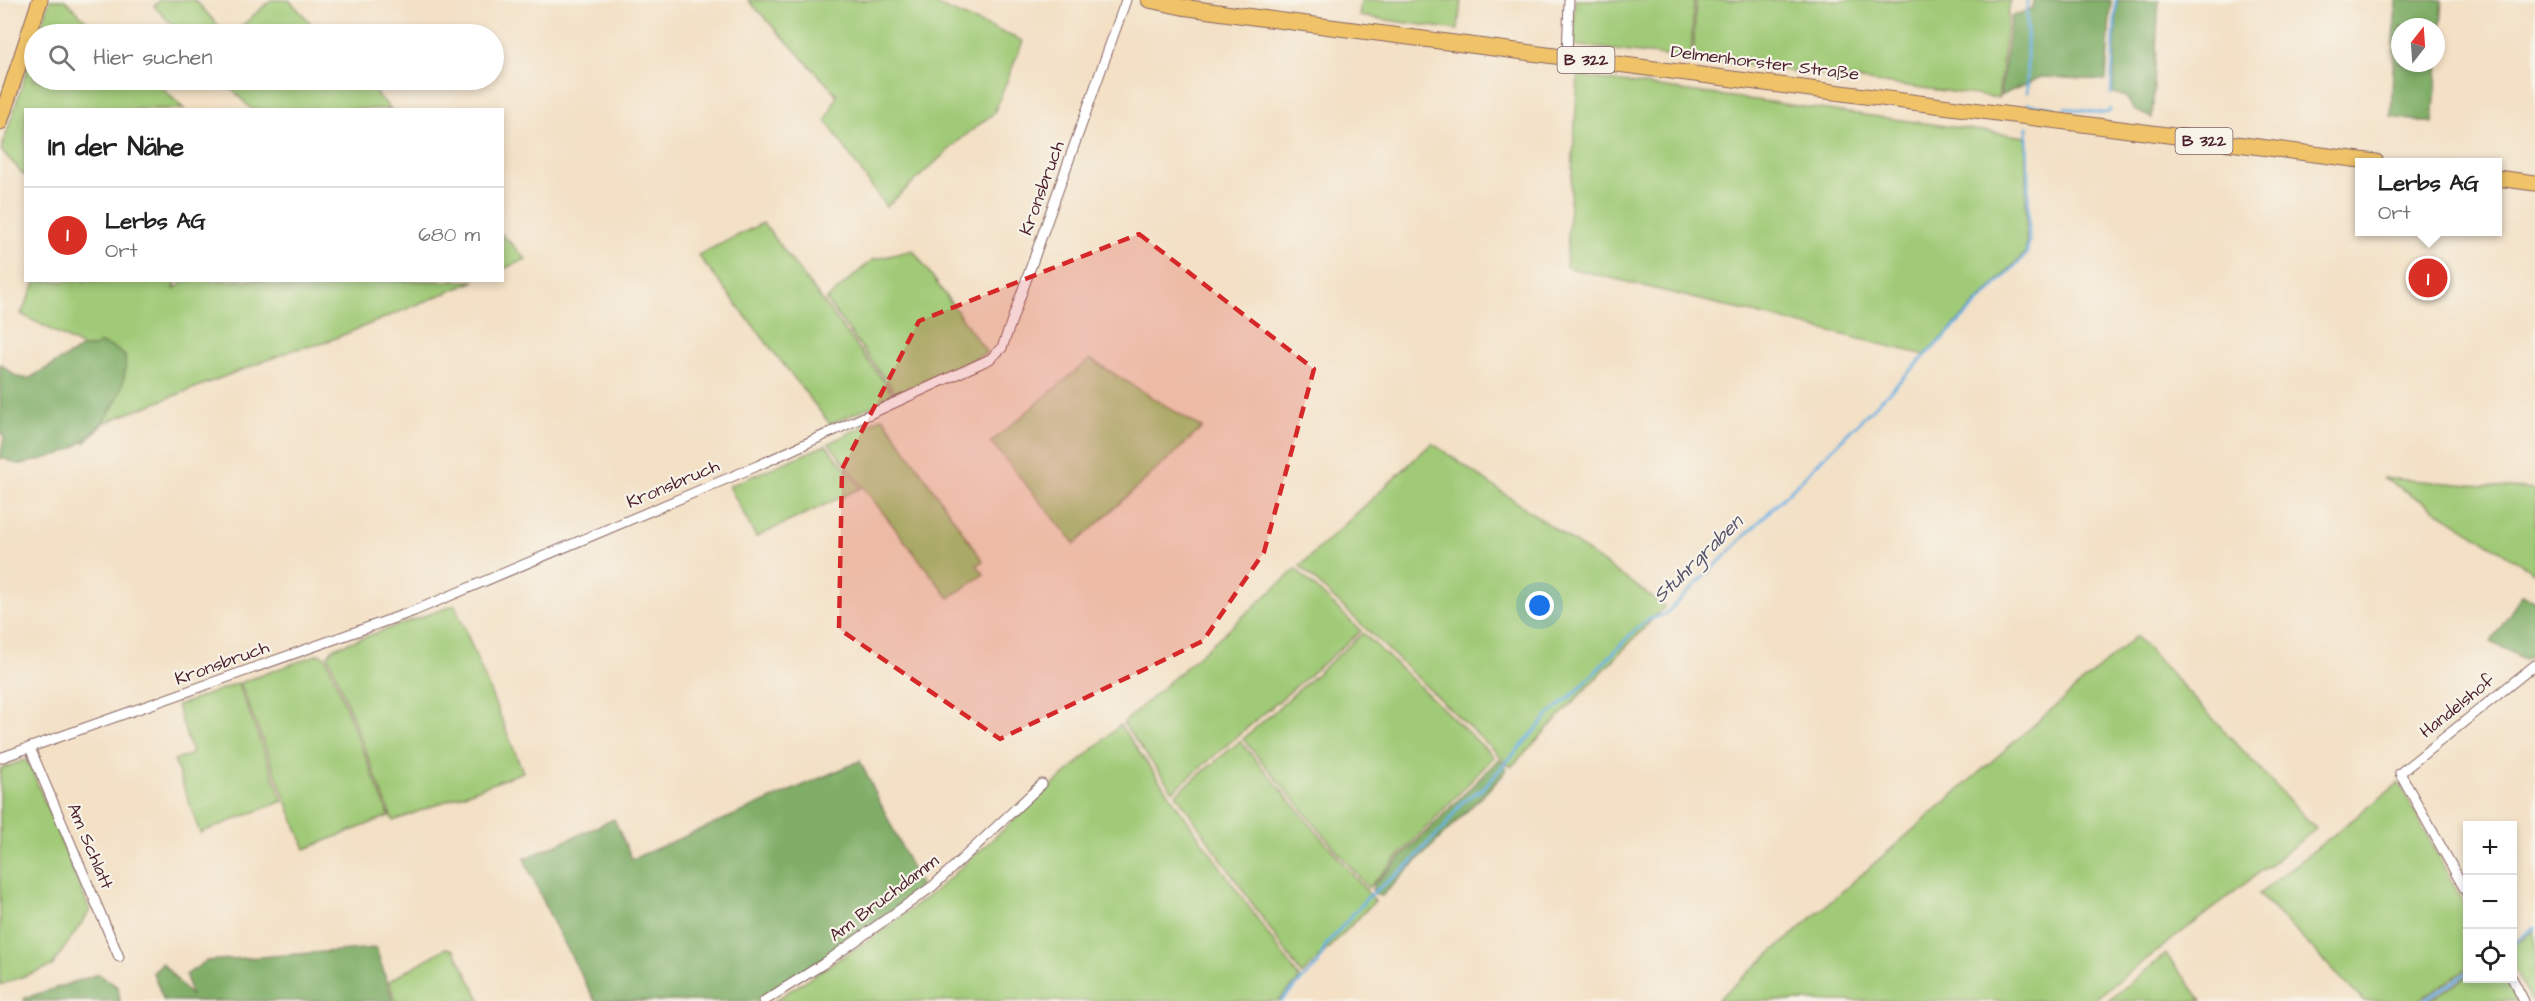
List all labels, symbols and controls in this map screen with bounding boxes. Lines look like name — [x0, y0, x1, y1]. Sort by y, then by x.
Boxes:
north arrow — [2391, 18, 2445, 72]
search box — [24, 24, 504, 90]
street label: Delmenhorster Straße — [1669, 39, 1861, 87]
icon: search — [45, 41, 78, 74]
text: Hier suchen — [93, 42, 212, 73]
road number: B 322 — [1558, 47, 1614, 73]
road number: B 322 — [2176, 128, 2232, 154]
text: In der Nähe — [48, 129, 184, 165]
street label: Kronsbruch — [1013, 137, 1071, 239]
popup — [2355, 158, 2502, 236]
text: Lerbs AG — [2378, 168, 2479, 199]
text: Ort — [2378, 199, 2411, 227]
text: Lerbs AG — [105, 206, 206, 237]
text: 1 — [66, 221, 69, 249]
text: 680 m — [418, 221, 480, 249]
text: Ort — [105, 237, 138, 265]
pin: 1 — [2408, 256, 2448, 300]
street label: Kronsbruch — [623, 453, 723, 515]
water label: Stuhrgraben — [1647, 507, 1751, 610]
your location — [1525, 591, 1554, 620]
street label: Kronsbruch — [171, 634, 273, 692]
street label: Handelshof — [2414, 668, 2500, 744]
street label: Am Schlatt — [61, 799, 120, 894]
map controls — [2463, 821, 2517, 983]
button: + — [2463, 821, 2517, 875]
street label: Am Bruchdamm — [824, 848, 944, 948]
button: − — [2463, 875, 2517, 929]
button: locate — [2463, 929, 2517, 983]

